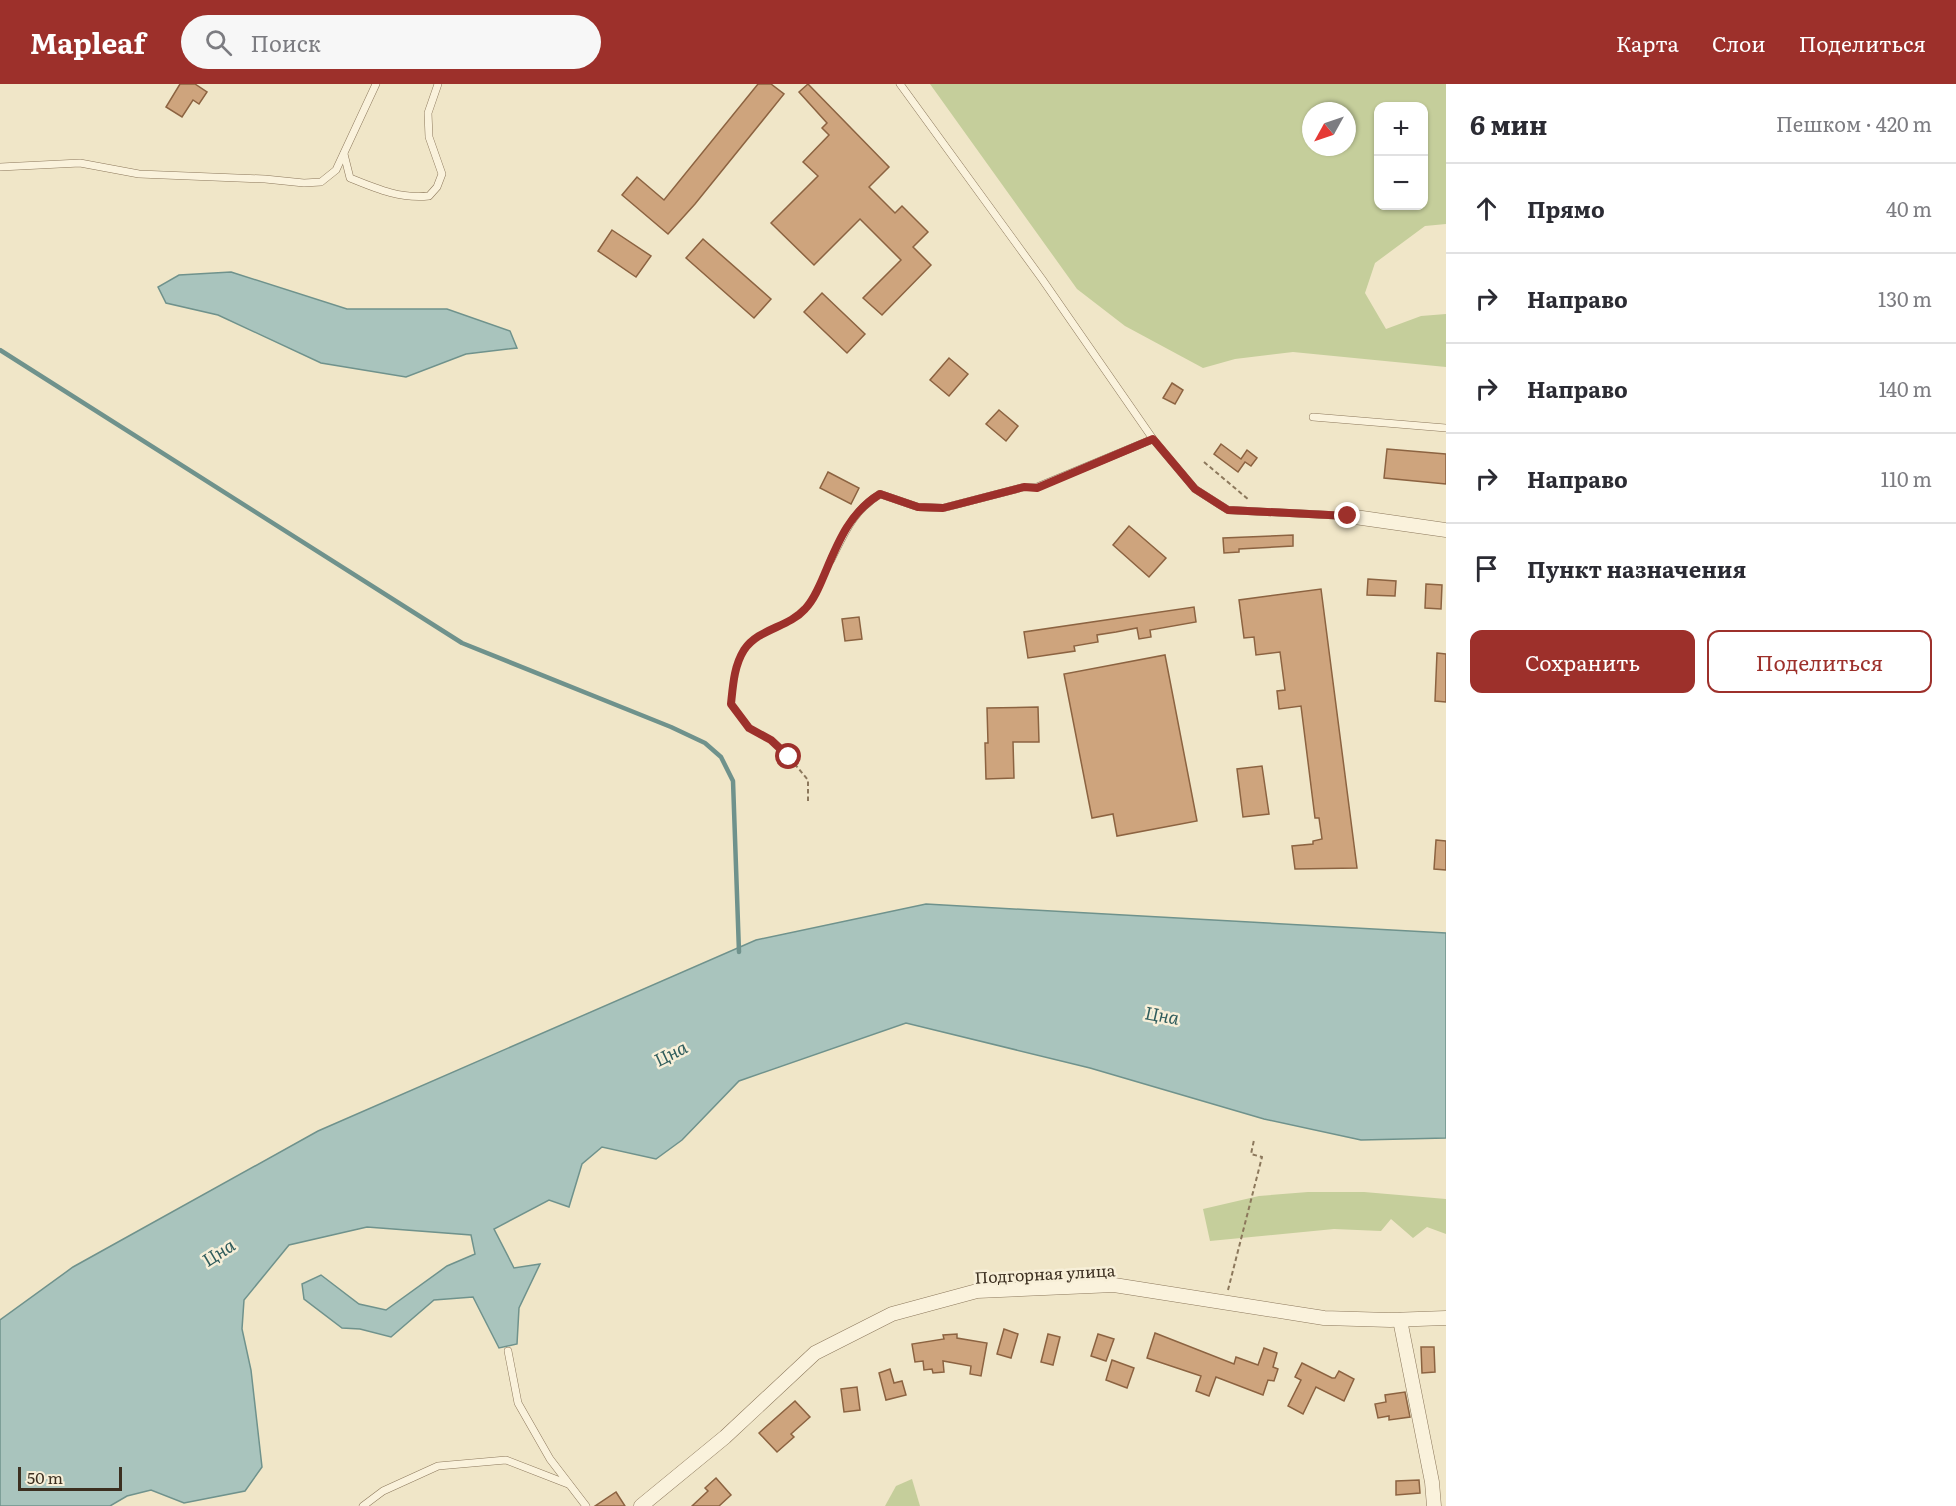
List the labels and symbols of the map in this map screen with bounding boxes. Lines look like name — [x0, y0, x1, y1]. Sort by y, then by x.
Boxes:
north arrow — [1302, 102, 1356, 156]
route end — [1334, 502, 1360, 528]
route start — [775, 743, 801, 769]
water label: Цна — [1143, 998, 1182, 1031]
water label: Цна — [649, 1033, 692, 1072]
water label: Цна — [196, 1231, 241, 1272]
street label: Подгорная улица — [974, 1257, 1116, 1289]
scale bar — [18, 1464, 122, 1492]

